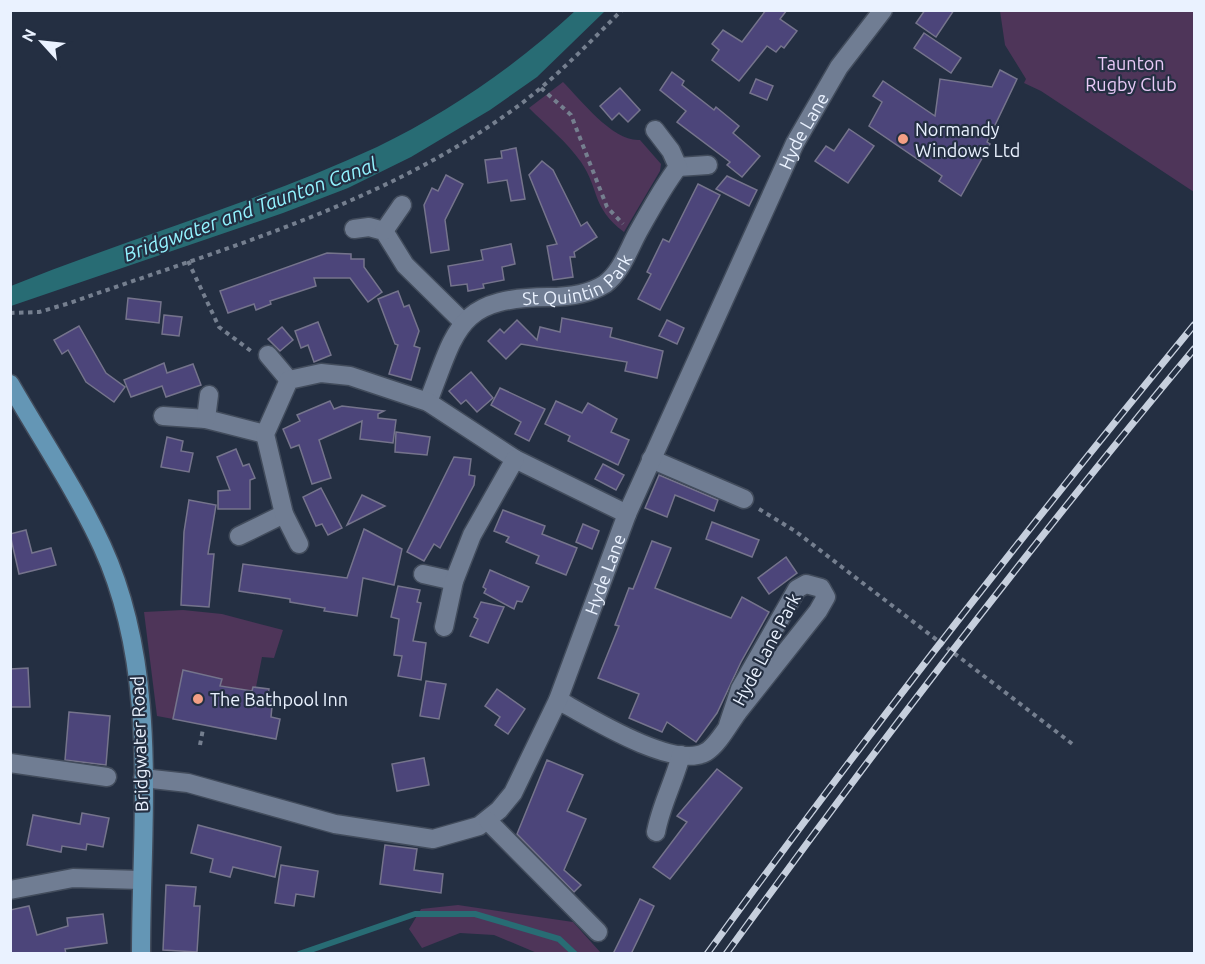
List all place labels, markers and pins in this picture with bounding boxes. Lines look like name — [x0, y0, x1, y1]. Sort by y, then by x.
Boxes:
place label: Normandy Windows Ltd — [915, 119, 1020, 160]
marker: Normandy Windows Ltd — [896, 132, 910, 146]
place label: The Bathpool Inn — [210, 689, 348, 709]
marker: The Bathpool Inn — [191, 692, 205, 706]

